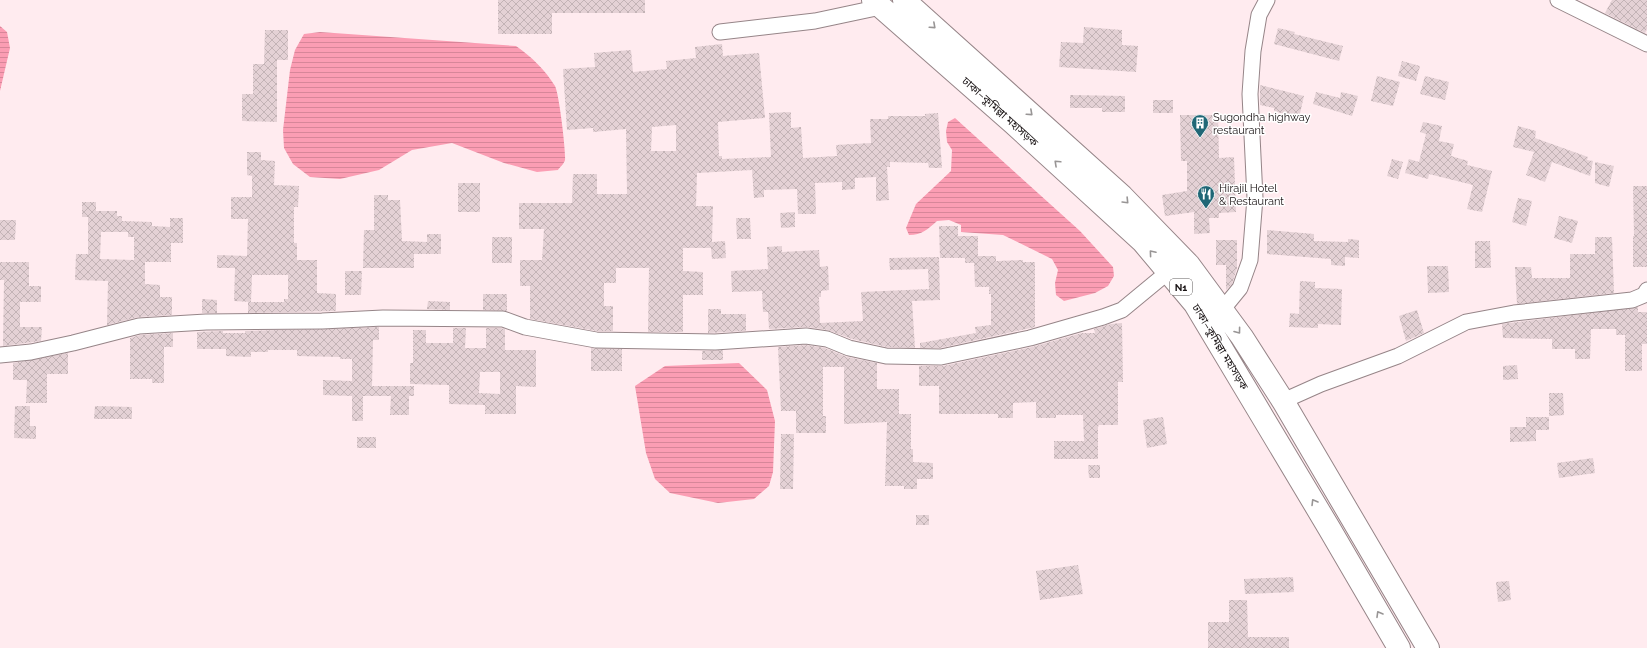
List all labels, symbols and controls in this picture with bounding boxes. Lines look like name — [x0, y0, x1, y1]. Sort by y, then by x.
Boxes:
one-way arrow — [929, 21, 936, 28]
street label: ঢাকা–কুমিল্লা মহাসড়ক — [959, 74, 1041, 150]
one-way arrow — [1025, 109, 1033, 116]
place label: Sugondha highway restaurant — [1213, 111, 1311, 137]
building icon: Sugondha highway restaurant — [1190, 113, 1210, 138]
one-way arrow — [1054, 161, 1062, 168]
place label: Hirajil Hotel & Restaurant — [1219, 182, 1284, 208]
restaurant icon: Hirajil Hotel & Restaurant — [1196, 184, 1216, 209]
one-way arrow — [1121, 196, 1129, 204]
one-way arrow — [1149, 250, 1156, 257]
road number: N1 — [1170, 279, 1192, 295]
street label: ঢাকা–কুমিল্লা মহাসড়ক — [1189, 301, 1251, 392]
one-way arrow — [1233, 327, 1240, 334]
one-way arrow — [1311, 499, 1318, 506]
one-way arrow — [1377, 611, 1384, 618]

